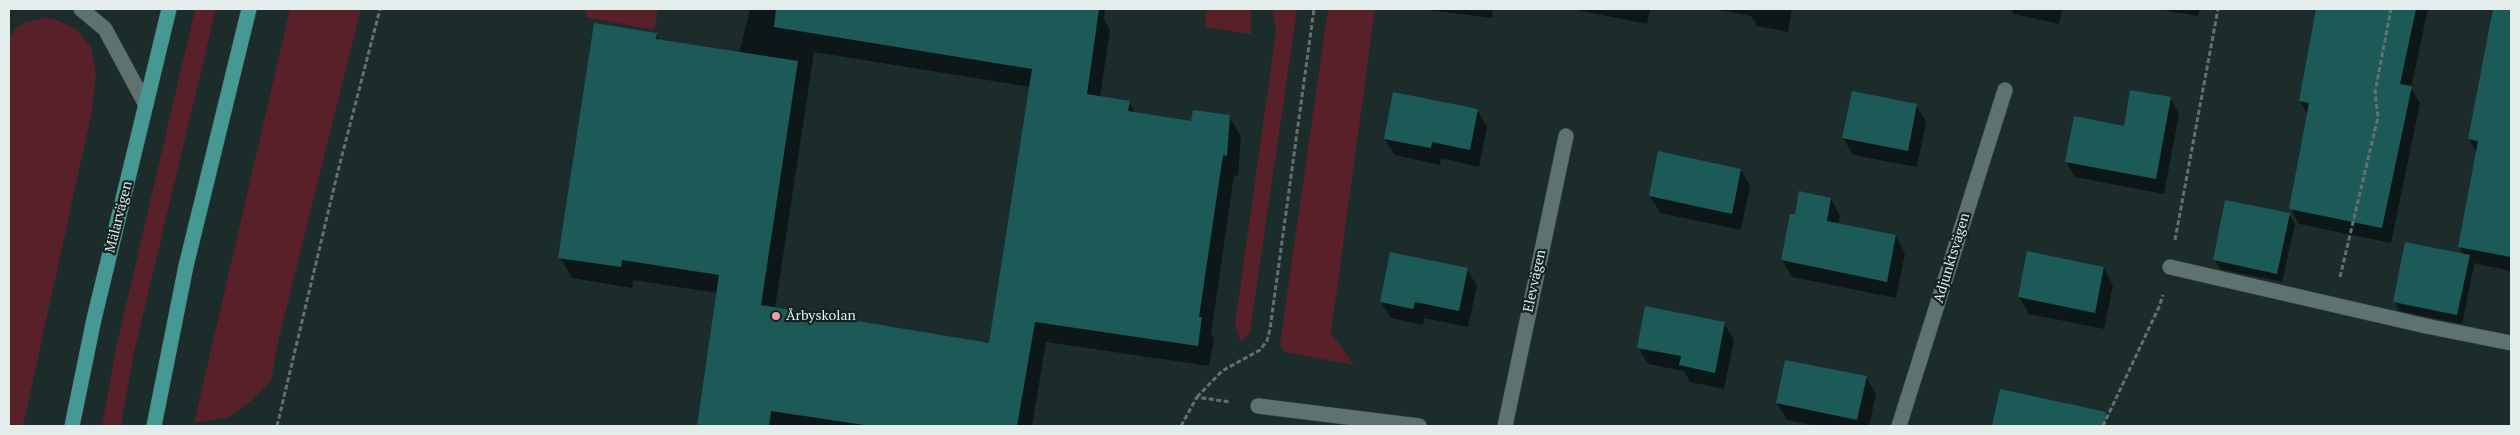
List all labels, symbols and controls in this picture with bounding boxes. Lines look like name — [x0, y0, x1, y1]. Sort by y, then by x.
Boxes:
street label: Mälarvägen — [102, 180, 136, 254]
street label: Adjunktsvägen — [1930, 211, 1974, 305]
street label: Elevvägen — [1520, 248, 1550, 314]
place label: Årbyskolan — [786, 308, 856, 324]
marker: Årbyskolan — [770, 310, 782, 322]

